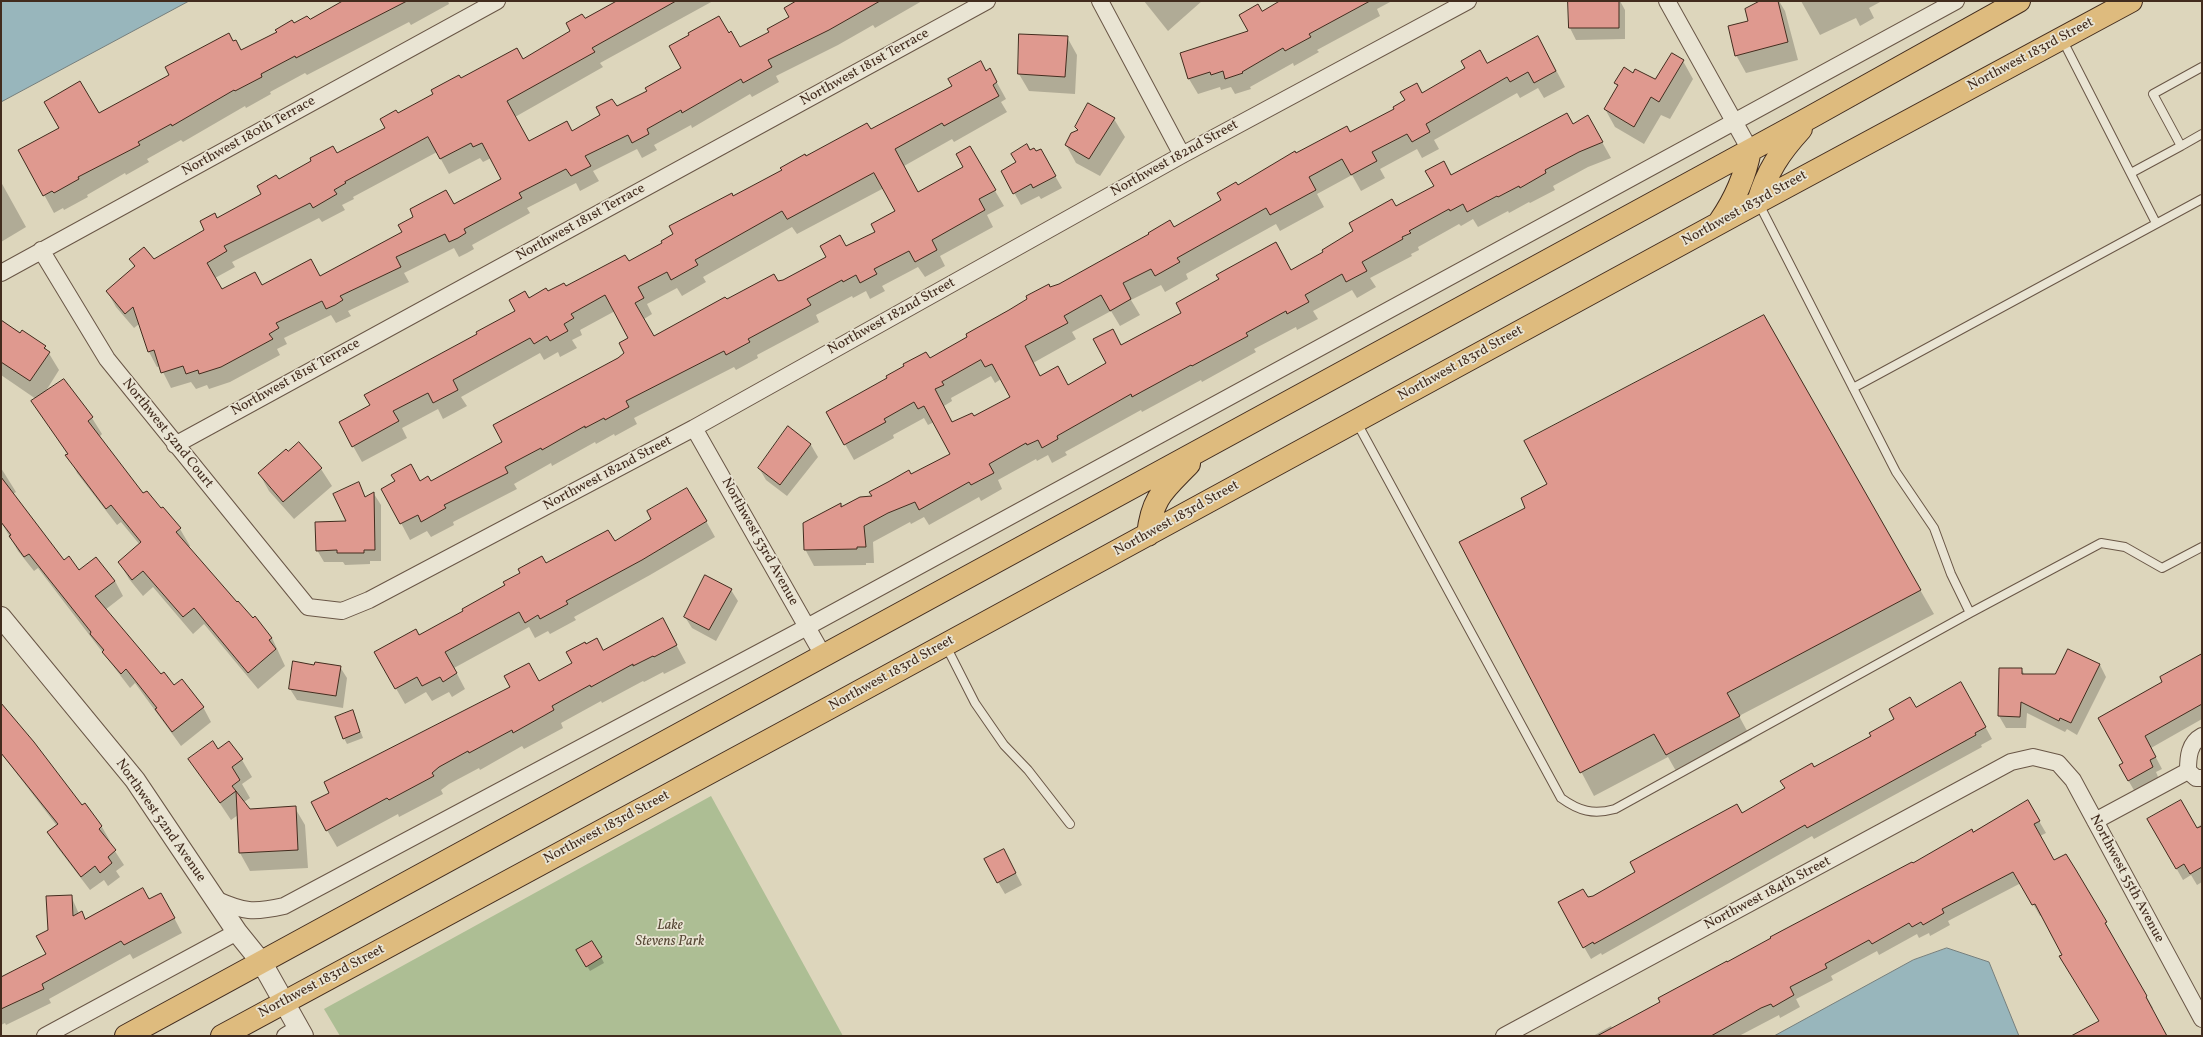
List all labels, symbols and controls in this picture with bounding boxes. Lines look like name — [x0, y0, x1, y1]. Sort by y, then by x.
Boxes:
street label: Northwest 183rd Street — [1965, 15, 2097, 95]
street label: Northwest 181st Terrace — [798, 26, 932, 110]
street label: Northwest 180th Terrace — [179, 93, 319, 181]
street label: Northwest 182nd Street — [1108, 117, 1242, 201]
street label: Northwest 183rd Street — [1680, 168, 1810, 250]
street label: Northwest 181st Terrace — [514, 181, 648, 265]
street label: Northwest 182nd Street — [825, 275, 959, 359]
street label: Northwest 183rd Street — [1396, 323, 1526, 405]
street label: Northwest 181st Terrace — [229, 336, 363, 420]
street label: Northwest 52nd Court — [118, 376, 216, 492]
street label: Northwest 182nd Street — [541, 433, 675, 515]
street label: Northwest 53rd Avenue — [717, 475, 801, 609]
street label: Northwest 183rd Street — [1112, 478, 1242, 560]
street label: Northwest 183rd Street — [827, 633, 957, 715]
street label: Northwest 52nd Avenue — [111, 756, 209, 886]
street label: Northwest 183rd Street — [541, 788, 673, 868]
street label: Northwest 55th Avenue — [2085, 812, 2167, 946]
street label: Northwest 184th Street — [1702, 854, 1834, 934]
park label: Lake Stevens Park — [636, 918, 704, 950]
street label: Northwest 183rd Street — [256, 942, 388, 1022]

